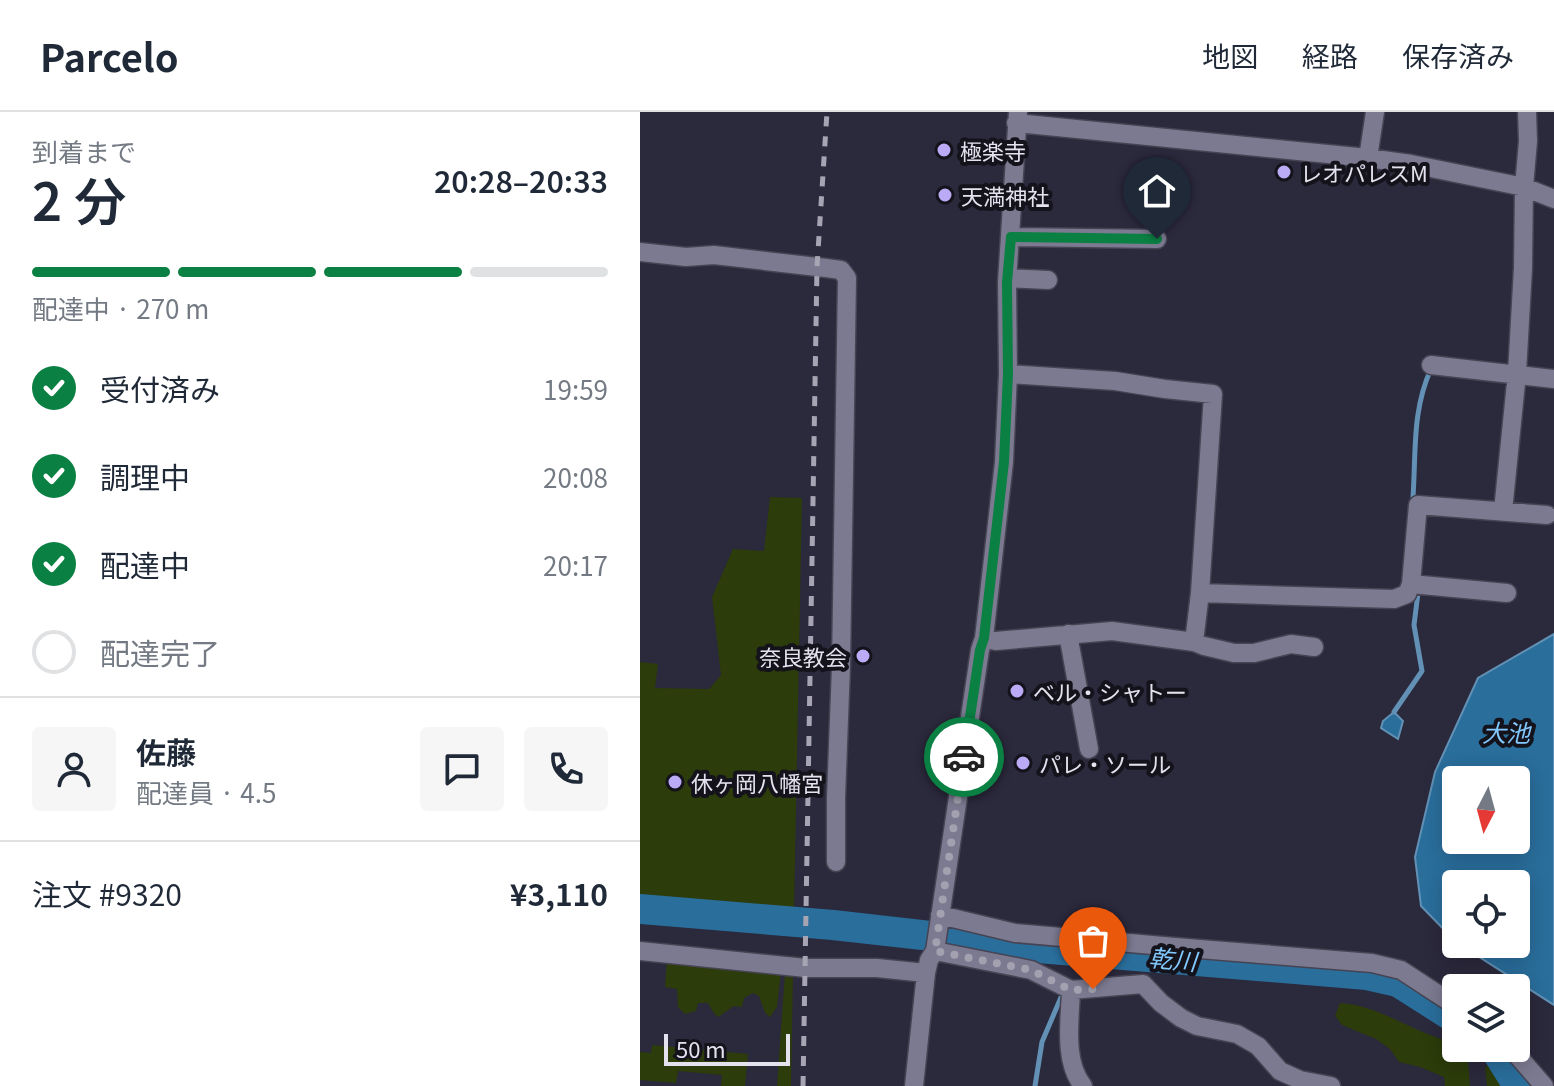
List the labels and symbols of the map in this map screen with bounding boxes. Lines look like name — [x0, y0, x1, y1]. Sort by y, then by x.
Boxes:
place label: 極楽寺 — [960, 134, 1026, 166]
marker: 極楽寺 — [935, 141, 953, 159]
place label: レオパレスM — [1300, 156, 1428, 188]
pin — [1123, 157, 1191, 239]
marker: レオパレスM — [1275, 163, 1293, 181]
place label: 天満神社 — [961, 179, 1049, 211]
marker: 天満神社 — [936, 186, 954, 204]
place label: 奈良教会 — [759, 640, 847, 672]
marker: 奈良教会 — [854, 647, 872, 665]
place label: ベル・シャトー — [1033, 675, 1187, 707]
marker: ベル・シャトー — [1008, 682, 1026, 700]
water label: 大池 — [1482, 714, 1532, 749]
courier — [924, 717, 1004, 797]
place label: パレ・ソール — [1039, 747, 1171, 779]
marker: パレ・ソール — [1014, 754, 1032, 772]
place label: 休ヶ岡八幡宮 — [691, 766, 823, 798]
north arrow — [1442, 766, 1530, 854]
marker: 休ヶ岡八幡宮 — [666, 773, 684, 791]
pin — [1059, 907, 1127, 989]
water label: 乾川 — [1148, 938, 1201, 978]
scale bar — [664, 1030, 790, 1066]

